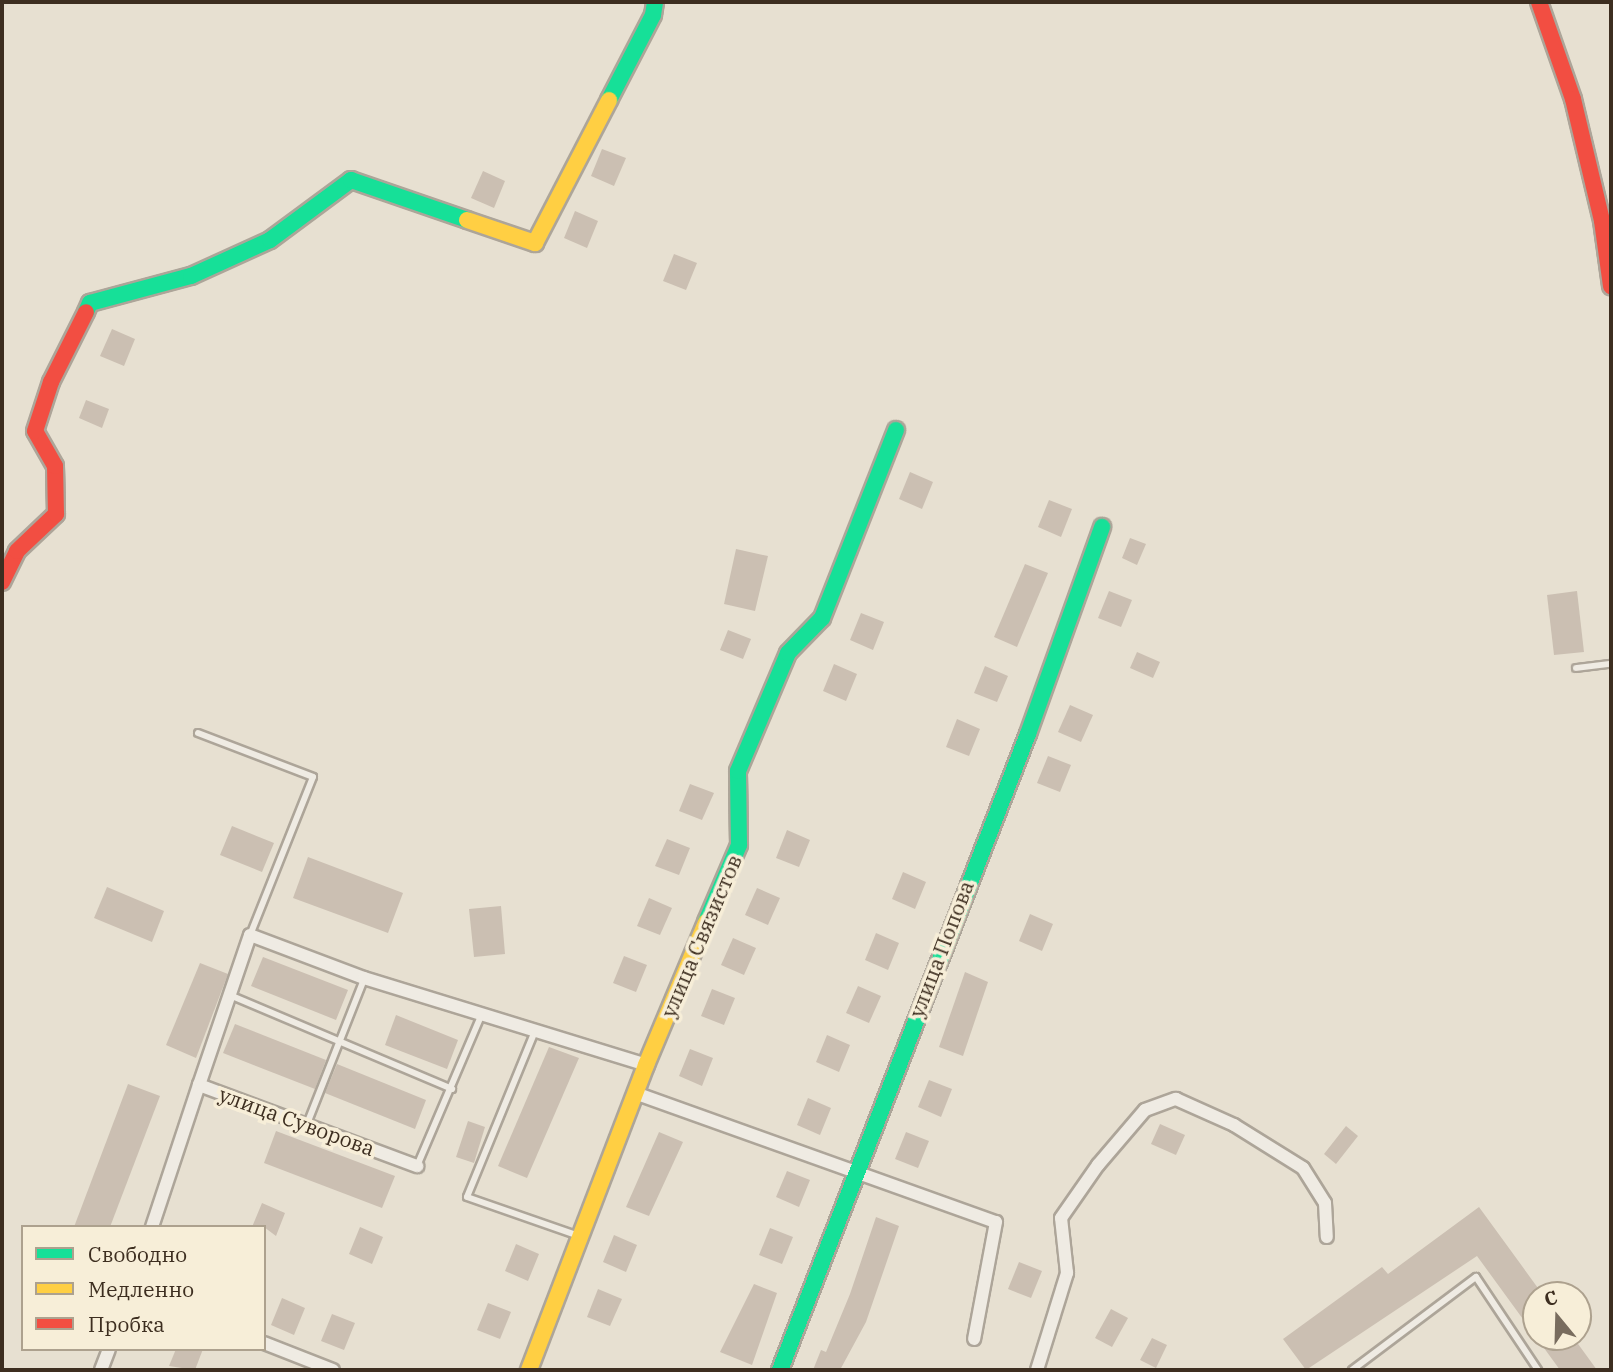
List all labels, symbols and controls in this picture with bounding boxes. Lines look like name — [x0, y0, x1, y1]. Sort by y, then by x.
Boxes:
street label: улица Связистов — [655, 851, 747, 1021]
street label: улица Попова — [903, 877, 979, 1021]
street label: улица Суворова — [216, 1081, 378, 1161]
legend — [21, 1225, 266, 1351]
text: Свободно — [88, 1240, 187, 1268]
text: Медленно — [88, 1275, 194, 1303]
north arrow — [1522, 1281, 1592, 1351]
text: С — [1541, 1285, 1561, 1311]
text: Пробка — [88, 1310, 165, 1338]

